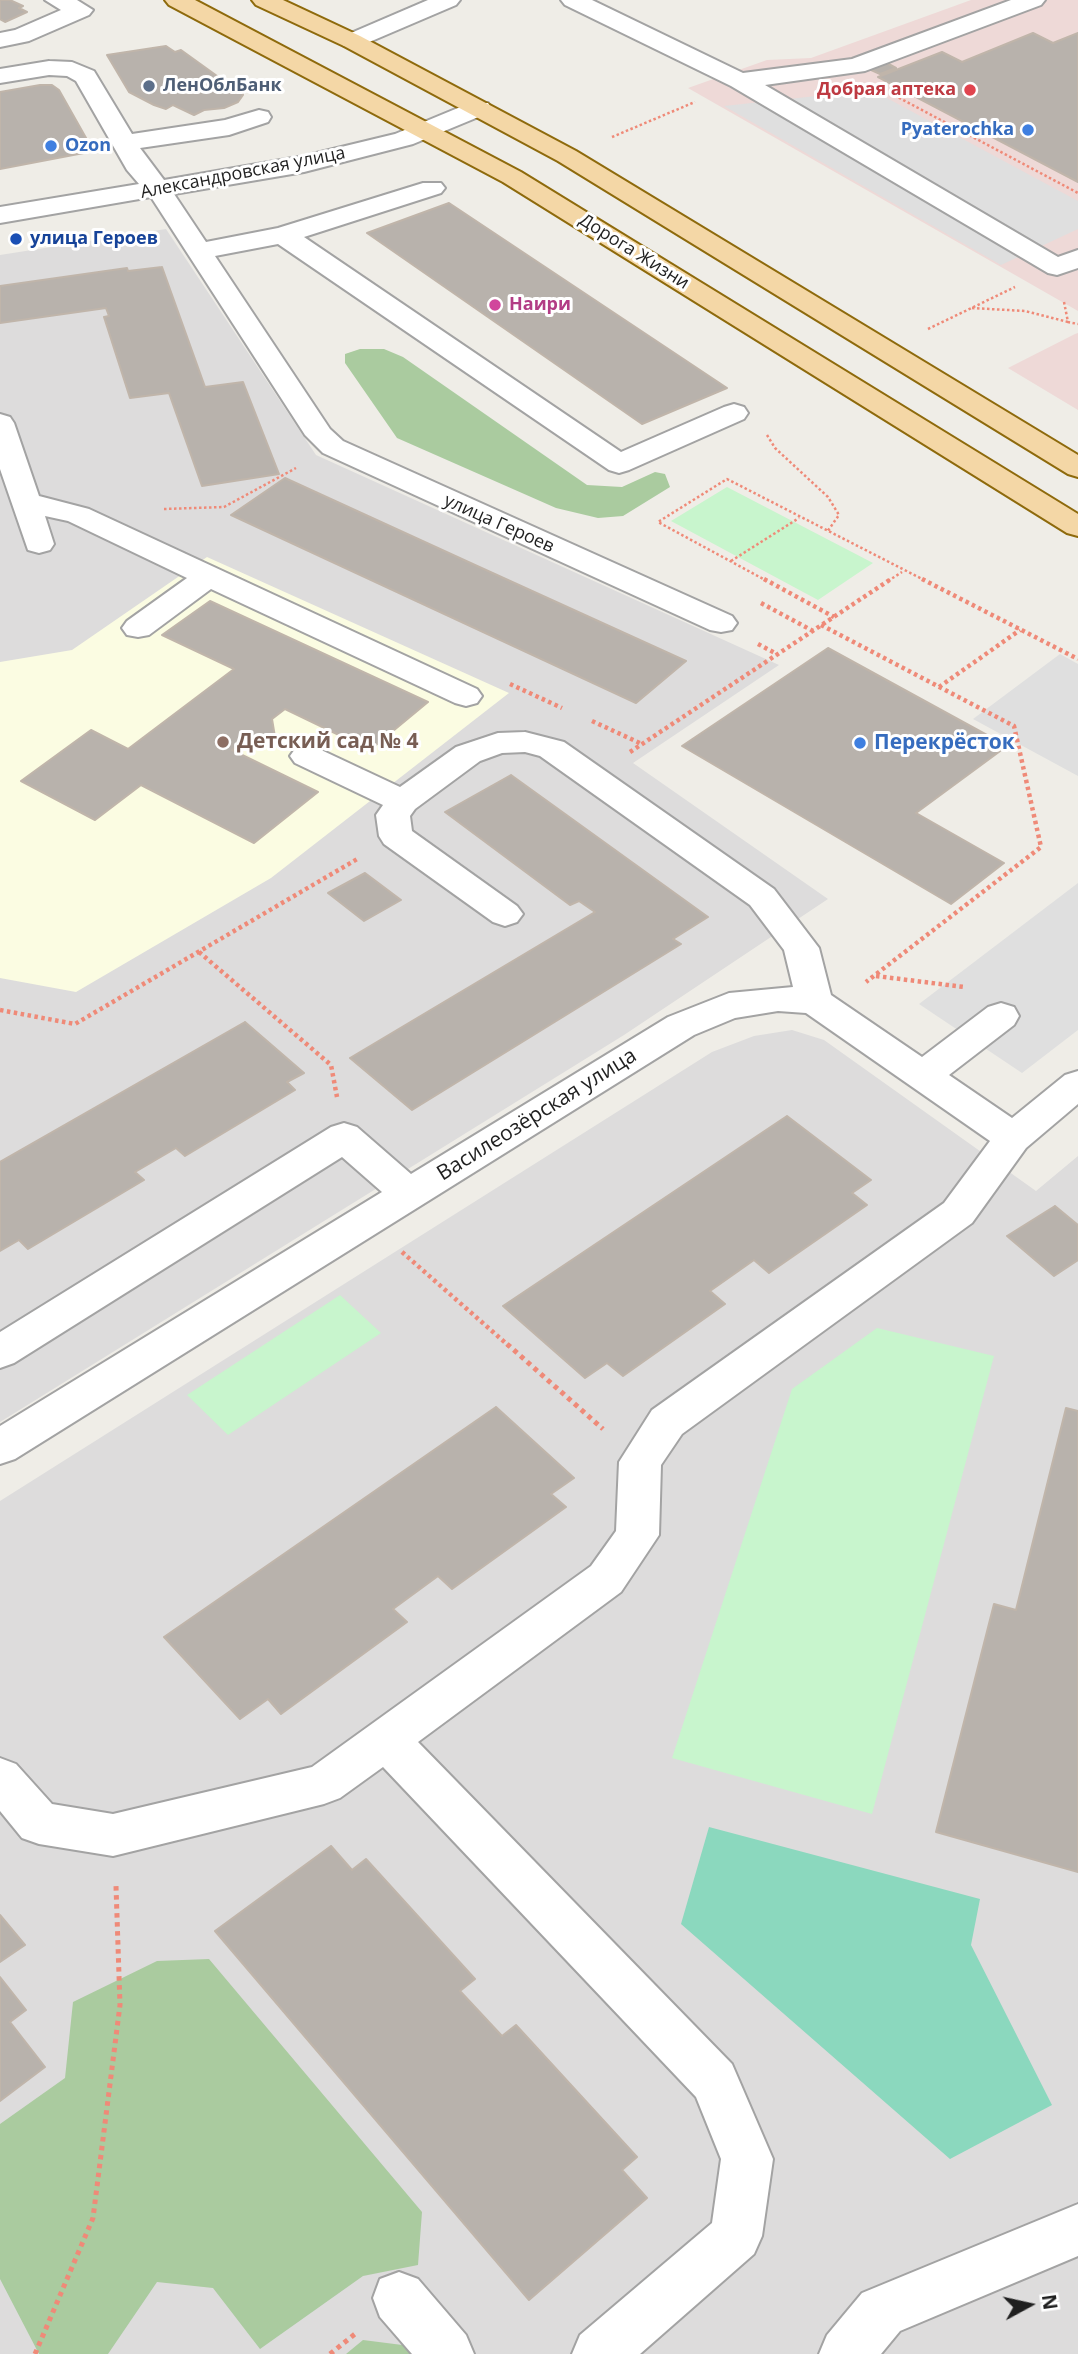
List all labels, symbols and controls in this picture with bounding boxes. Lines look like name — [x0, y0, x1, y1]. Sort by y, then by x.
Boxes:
place label: ЛенОблБанк — [163, 75, 282, 97]
marker: ЛенОблБанк — [141, 78, 157, 94]
place label: Добрая аптека — [817, 79, 956, 101]
marker: Добрая аптека — [962, 82, 978, 98]
place label: Pyaterochka — [901, 119, 1014, 141]
marker: Pyaterochka — [1020, 122, 1036, 138]
place label: Ozon — [65, 135, 111, 157]
marker: Ozon — [43, 138, 59, 154]
street label: Александровская улица — [139, 143, 347, 203]
street label: Дорога Жизни — [575, 210, 693, 294]
place label: улица Героев — [30, 228, 158, 250]
marker: улица Героев — [8, 231, 24, 247]
place label: Наири — [509, 294, 571, 316]
marker: Наири — [487, 297, 503, 313]
street label: улица Героев — [440, 490, 558, 558]
place label: Детский сад № 4 — [237, 729, 419, 755]
place label: Перекрёсток — [874, 730, 1015, 756]
marker: Детский сад № 4 — [215, 734, 231, 750]
marker: Перекрёсток — [852, 735, 868, 751]
street label: Василеозёрская улица — [433, 1043, 641, 1187]
north arrow — [994, 2270, 1064, 2340]
text: N — [1036, 2293, 1064, 2312]

